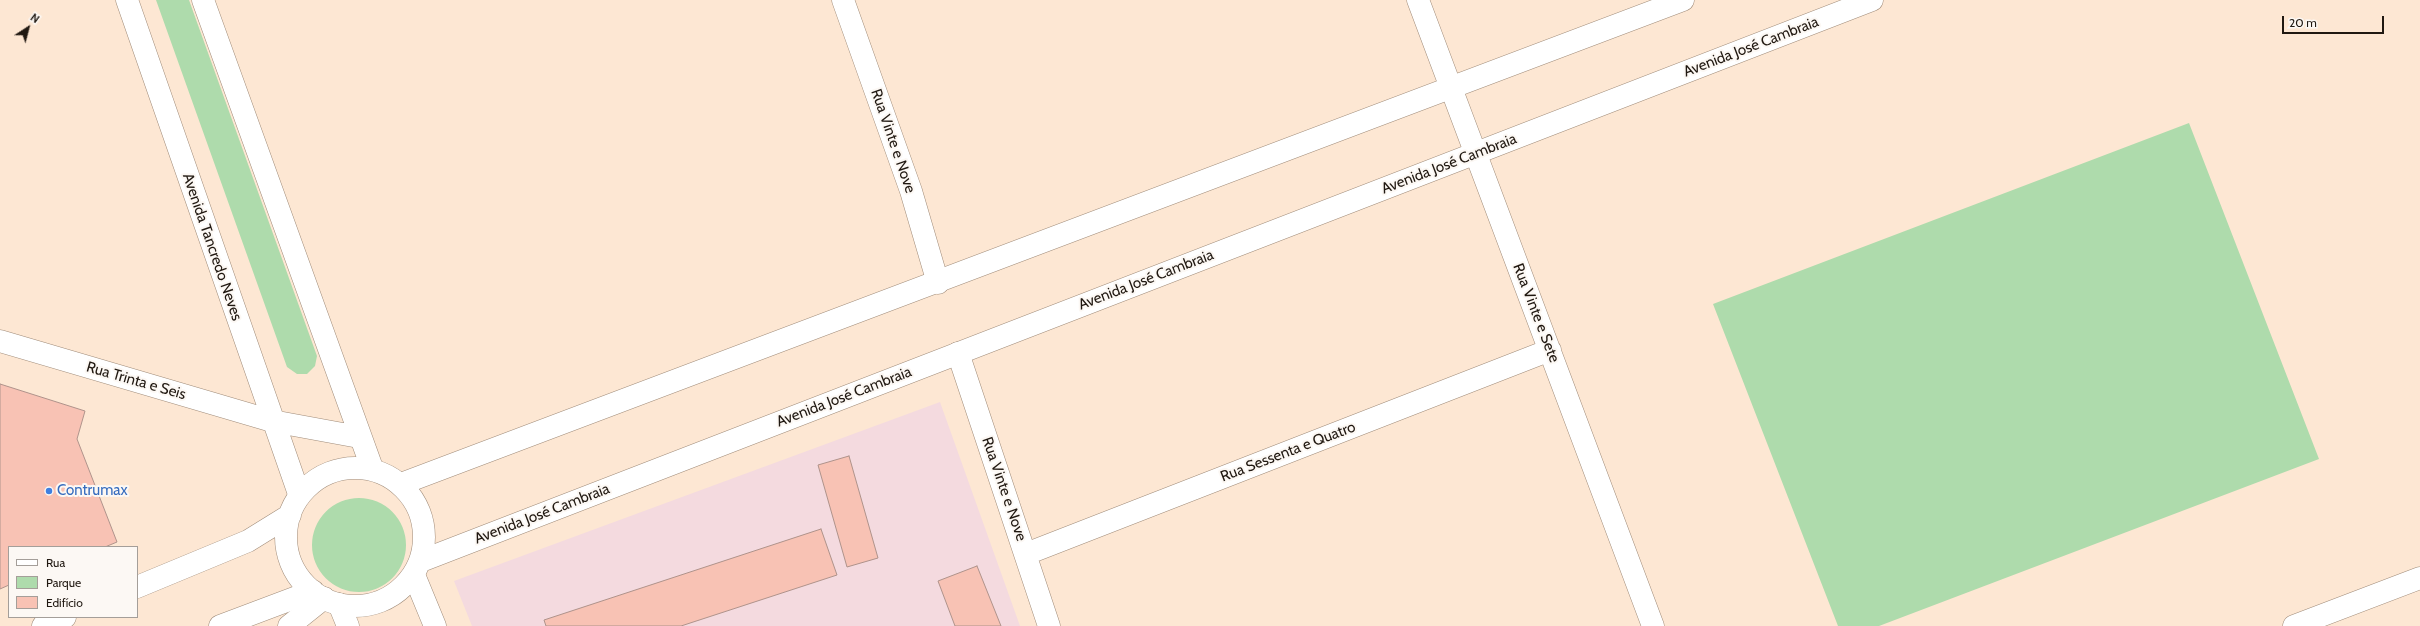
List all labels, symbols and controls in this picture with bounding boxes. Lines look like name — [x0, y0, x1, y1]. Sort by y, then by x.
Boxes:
north arrow — [8, 8, 48, 48]
scale bar — [2284, 8, 2386, 34]
text: N — [28, 10, 42, 26]
street label: Avenida José Cambraia — [1681, 13, 1821, 81]
text: 20 m — [2289, 15, 2317, 30]
street label: Rua Vinte e Nove — [867, 87, 919, 195]
street label: Avenida José Cambraia — [1379, 130, 1519, 198]
street label: Avenida Tancredo Neves — [178, 171, 246, 323]
street label: Avenida José Cambraia — [1076, 246, 1216, 314]
street label: Rua Vinte e Sete — [1509, 261, 1563, 365]
street label: Rua Trinta e Seis — [84, 358, 188, 404]
street label: Avenida José Cambraia — [774, 363, 914, 431]
street label: Rua Sessenta e Quatro — [1218, 418, 1358, 486]
street label: Rua Vinte e Nove — [978, 435, 1030, 543]
street label: Avenida José Cambraia — [472, 480, 612, 548]
place label: Contrumax — [57, 482, 128, 500]
marker: Contrumax — [44, 486, 54, 496]
legend — [8, 546, 138, 618]
text: Rua — [46, 555, 65, 570]
text: Parque — [46, 575, 81, 590]
text: Edifício — [46, 595, 83, 610]

